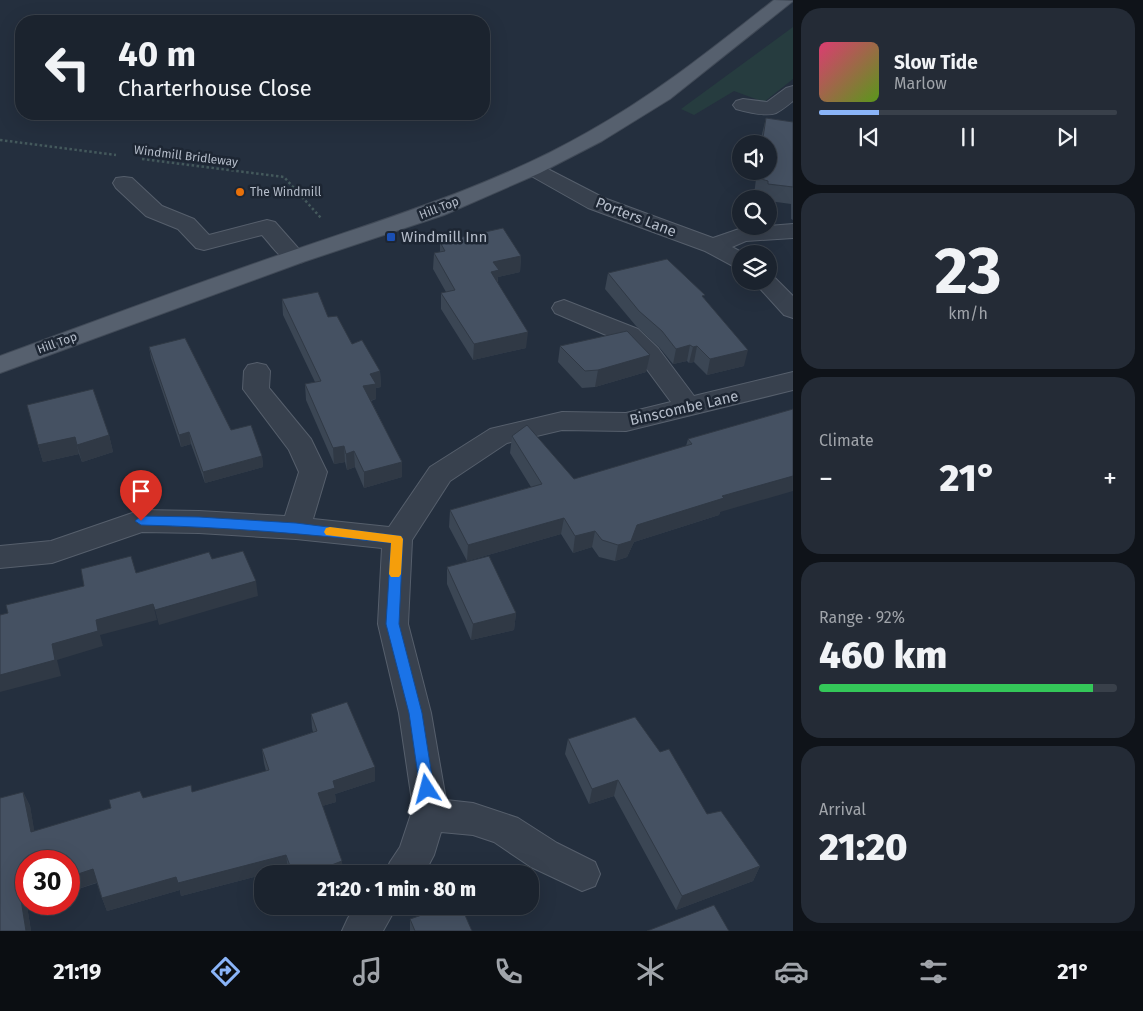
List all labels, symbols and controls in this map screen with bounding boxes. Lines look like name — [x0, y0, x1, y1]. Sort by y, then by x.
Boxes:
text: 40 m — [118, 33, 196, 75]
icon: left — [35, 35, 100, 100]
text: Slow Tide — [894, 51, 978, 74]
text: Marlow — [894, 74, 947, 93]
text: Charterhouse Close — [118, 75, 312, 102]
icon: previous — [855, 123, 883, 151]
icon: pause — [954, 123, 982, 151]
icon: next — [1053, 123, 1081, 151]
map controls — [732, 135, 777, 290]
button: sound — [732, 135, 777, 180]
street label: Windmill Bridleway — [133, 143, 239, 169]
place label: The Windmill — [250, 185, 322, 199]
marker: The Windmill — [234, 186, 246, 198]
button: search — [732, 190, 777, 235]
street label: Porters Lane — [593, 193, 679, 241]
street label: Hill Top — [417, 194, 461, 222]
place label: Windmill Inn — [401, 228, 487, 246]
marker: Windmill Inn — [385, 231, 397, 243]
text: 23 — [934, 232, 1002, 310]
button: layers — [732, 245, 777, 290]
text: km/h — [948, 304, 988, 323]
street label: Hill Top — [35, 329, 79, 357]
street label: Binscombe Lane — [628, 387, 740, 429]
text: Climate — [819, 431, 874, 450]
text: 21° — [940, 455, 996, 501]
text: − — [819, 462, 833, 495]
text: + — [1103, 462, 1117, 495]
pin — [120, 470, 162, 521]
icon: arrive — [127, 477, 155, 505]
text: Range · 92% — [819, 608, 905, 627]
text: 460 km — [819, 632, 947, 678]
position arrow — [400, 762, 452, 814]
text: Arrival — [819, 800, 866, 819]
text: 21:20 — [819, 824, 908, 870]
speed limit sign: 30 — [15, 850, 80, 915]
text: 21:20 · 1 min · 80 m — [317, 878, 476, 901]
icon: directions — [208, 954, 243, 989]
icon: music — [350, 954, 385, 989]
icon: phone — [491, 954, 526, 989]
icon: climate — [633, 954, 668, 989]
icon: car — [774, 954, 809, 989]
icon: filters — [916, 954, 951, 989]
text: 21:19 — [53, 958, 101, 985]
text: 21° — [1057, 958, 1090, 985]

